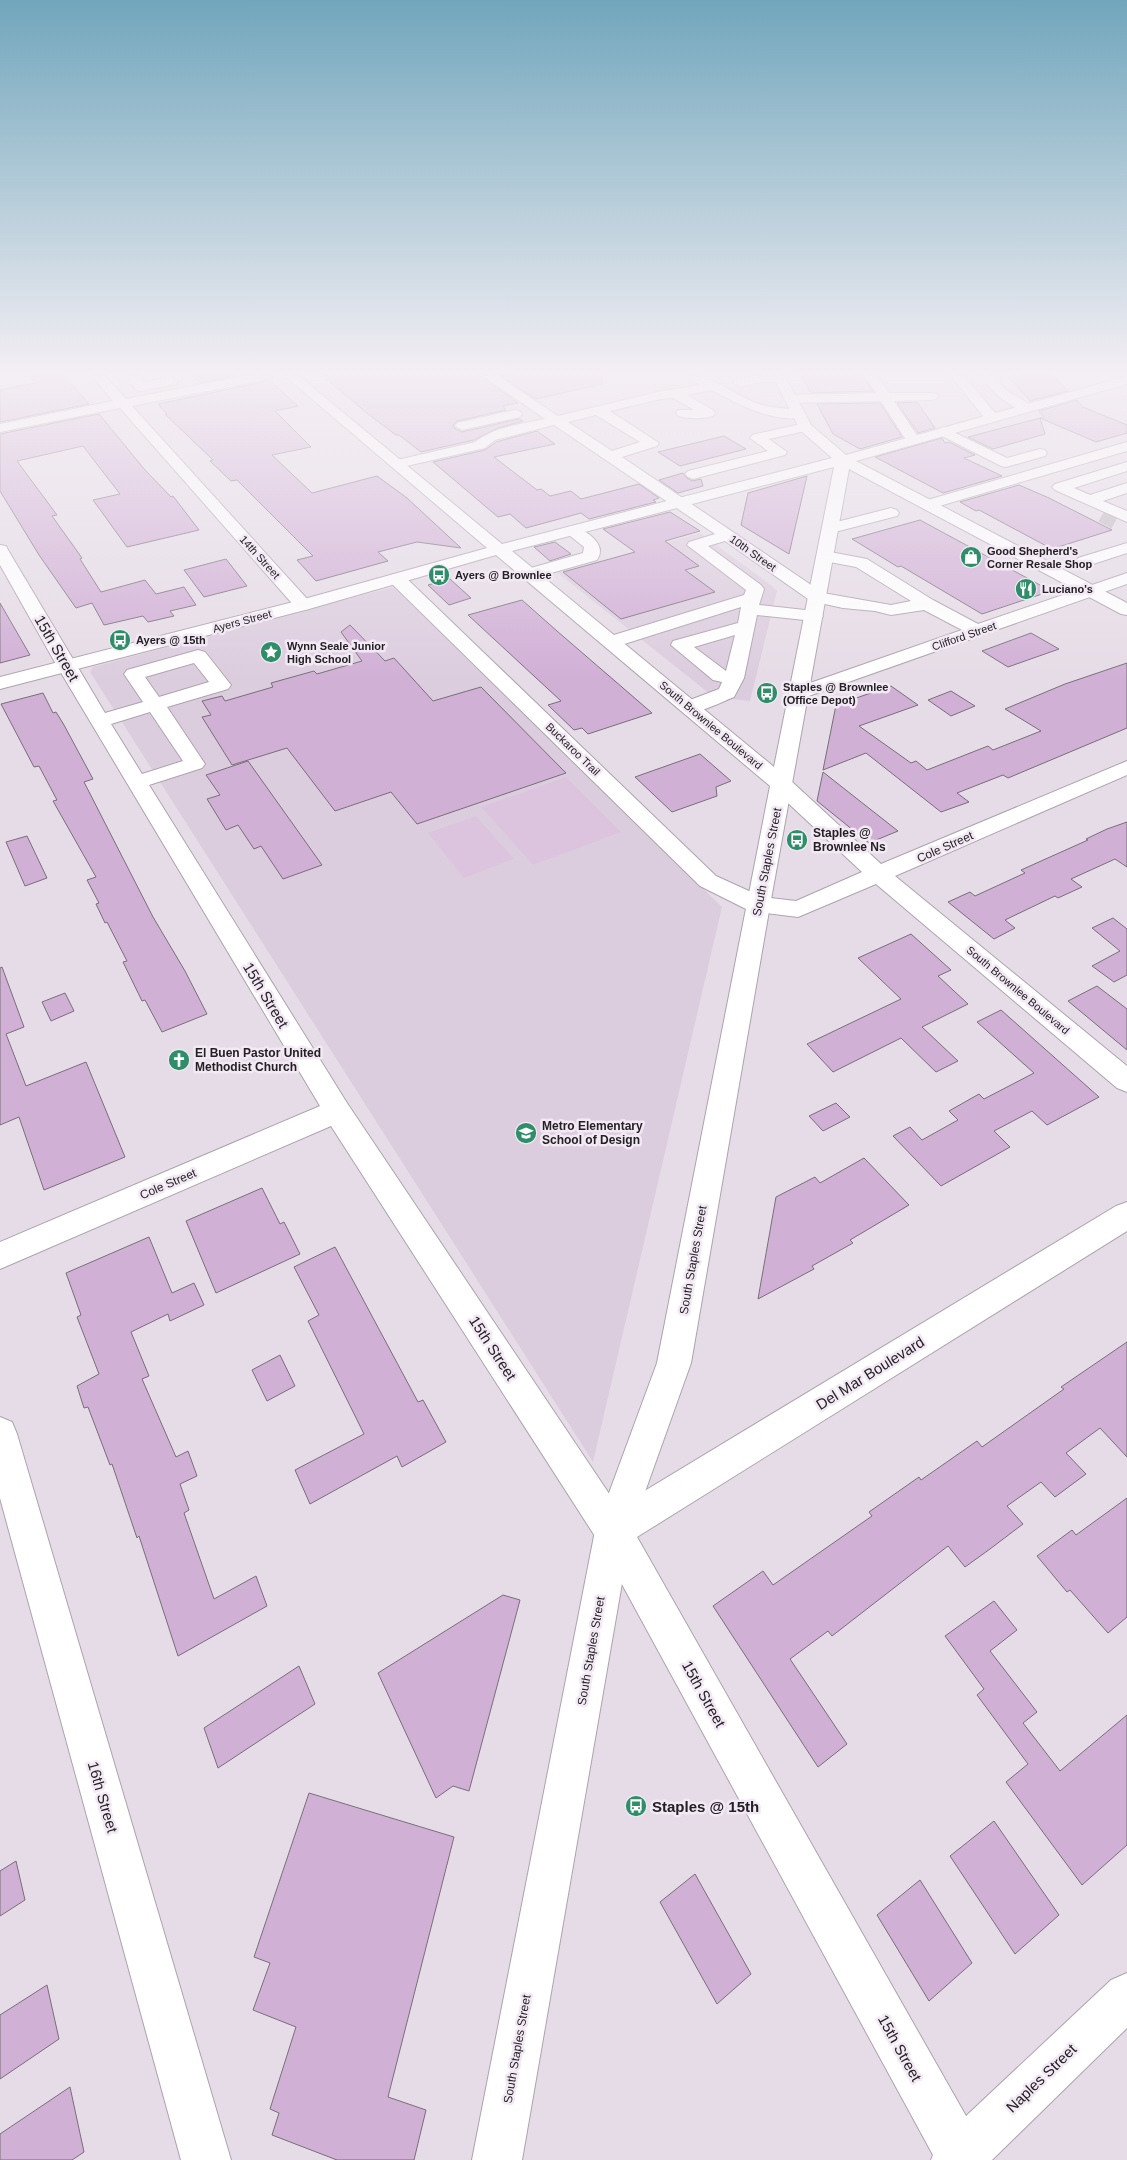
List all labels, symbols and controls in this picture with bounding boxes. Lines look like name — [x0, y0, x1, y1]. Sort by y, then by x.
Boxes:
street label: 14th Street — [238, 533, 282, 581]
street label: 10th Street — [728, 533, 778, 573]
shop icon: Good Shepherd's Corner Resale Shop — [959, 545, 983, 569]
place label: Good Shepherd's Corner Resale Shop — [987, 545, 1092, 570]
bus stop icon: Ayers @ Brownlee — [427, 563, 451, 587]
place label: Ayers @ Brownlee — [455, 569, 552, 581]
restaurant icon: Luciano's — [1014, 577, 1038, 601]
place label: Luciano's — [1042, 583, 1093, 595]
street label: Ayers Street — [211, 607, 273, 635]
street label: 15th Street — [31, 612, 83, 685]
street label: Clifford Street — [930, 619, 998, 653]
bus stop icon: Ayers @ 15th — [108, 628, 132, 652]
place label: Ayers @ 15th — [136, 634, 206, 646]
place icon: Wynn Seale Junior High School — [259, 640, 283, 664]
place label: Wynn Seale Junior High School — [287, 640, 386, 665]
street label: South Brownlee Boulevard — [657, 679, 765, 771]
bus stop icon: Staples @ Brownlee (Office Depot) — [755, 681, 779, 705]
place label: Staples @ Brownlee (Office Depot) — [783, 681, 888, 706]
street label: Buckaroo Trail — [544, 720, 602, 778]
street label: South Staples Street — [750, 806, 784, 917]
place label: Staples @ Brownlee Ns — [813, 826, 886, 854]
bus stop icon: Staples @ Brownlee Ns — [785, 828, 809, 852]
street label: Cole Street — [915, 828, 976, 866]
street label: South Brownlee Boulevard — [964, 944, 1072, 1036]
street label: 15th Street — [240, 959, 293, 1032]
place label: El Buen Pastor United Methodist Church — [195, 1046, 321, 1074]
church icon: El Buen Pastor United Methodist Church — [167, 1048, 191, 1072]
place label: Metro Elementary School of Design — [542, 1119, 643, 1147]
school or university icon: Metro Elementary School of Design — [514, 1121, 538, 1145]
street label: Cole Street — [138, 1166, 199, 1202]
street label: South Staples Street — [677, 1204, 710, 1315]
street label: 15th Street — [466, 1313, 521, 1384]
street label: Del Mar Boulevard — [813, 1333, 927, 1413]
street label: South Staples Street — [575, 1595, 608, 1706]
street label: 15th Street — [679, 1658, 730, 1731]
street label: 16th Street — [85, 1759, 122, 1835]
bus stop icon: Staples @ 15th — [624, 1794, 648, 1818]
place label: Staples @ 15th — [652, 1798, 759, 1815]
street label: South Staples Street — [501, 1993, 534, 2104]
street label: 15th Street — [875, 2012, 926, 2085]
street label: Naples Street — [1002, 2040, 1080, 2116]

